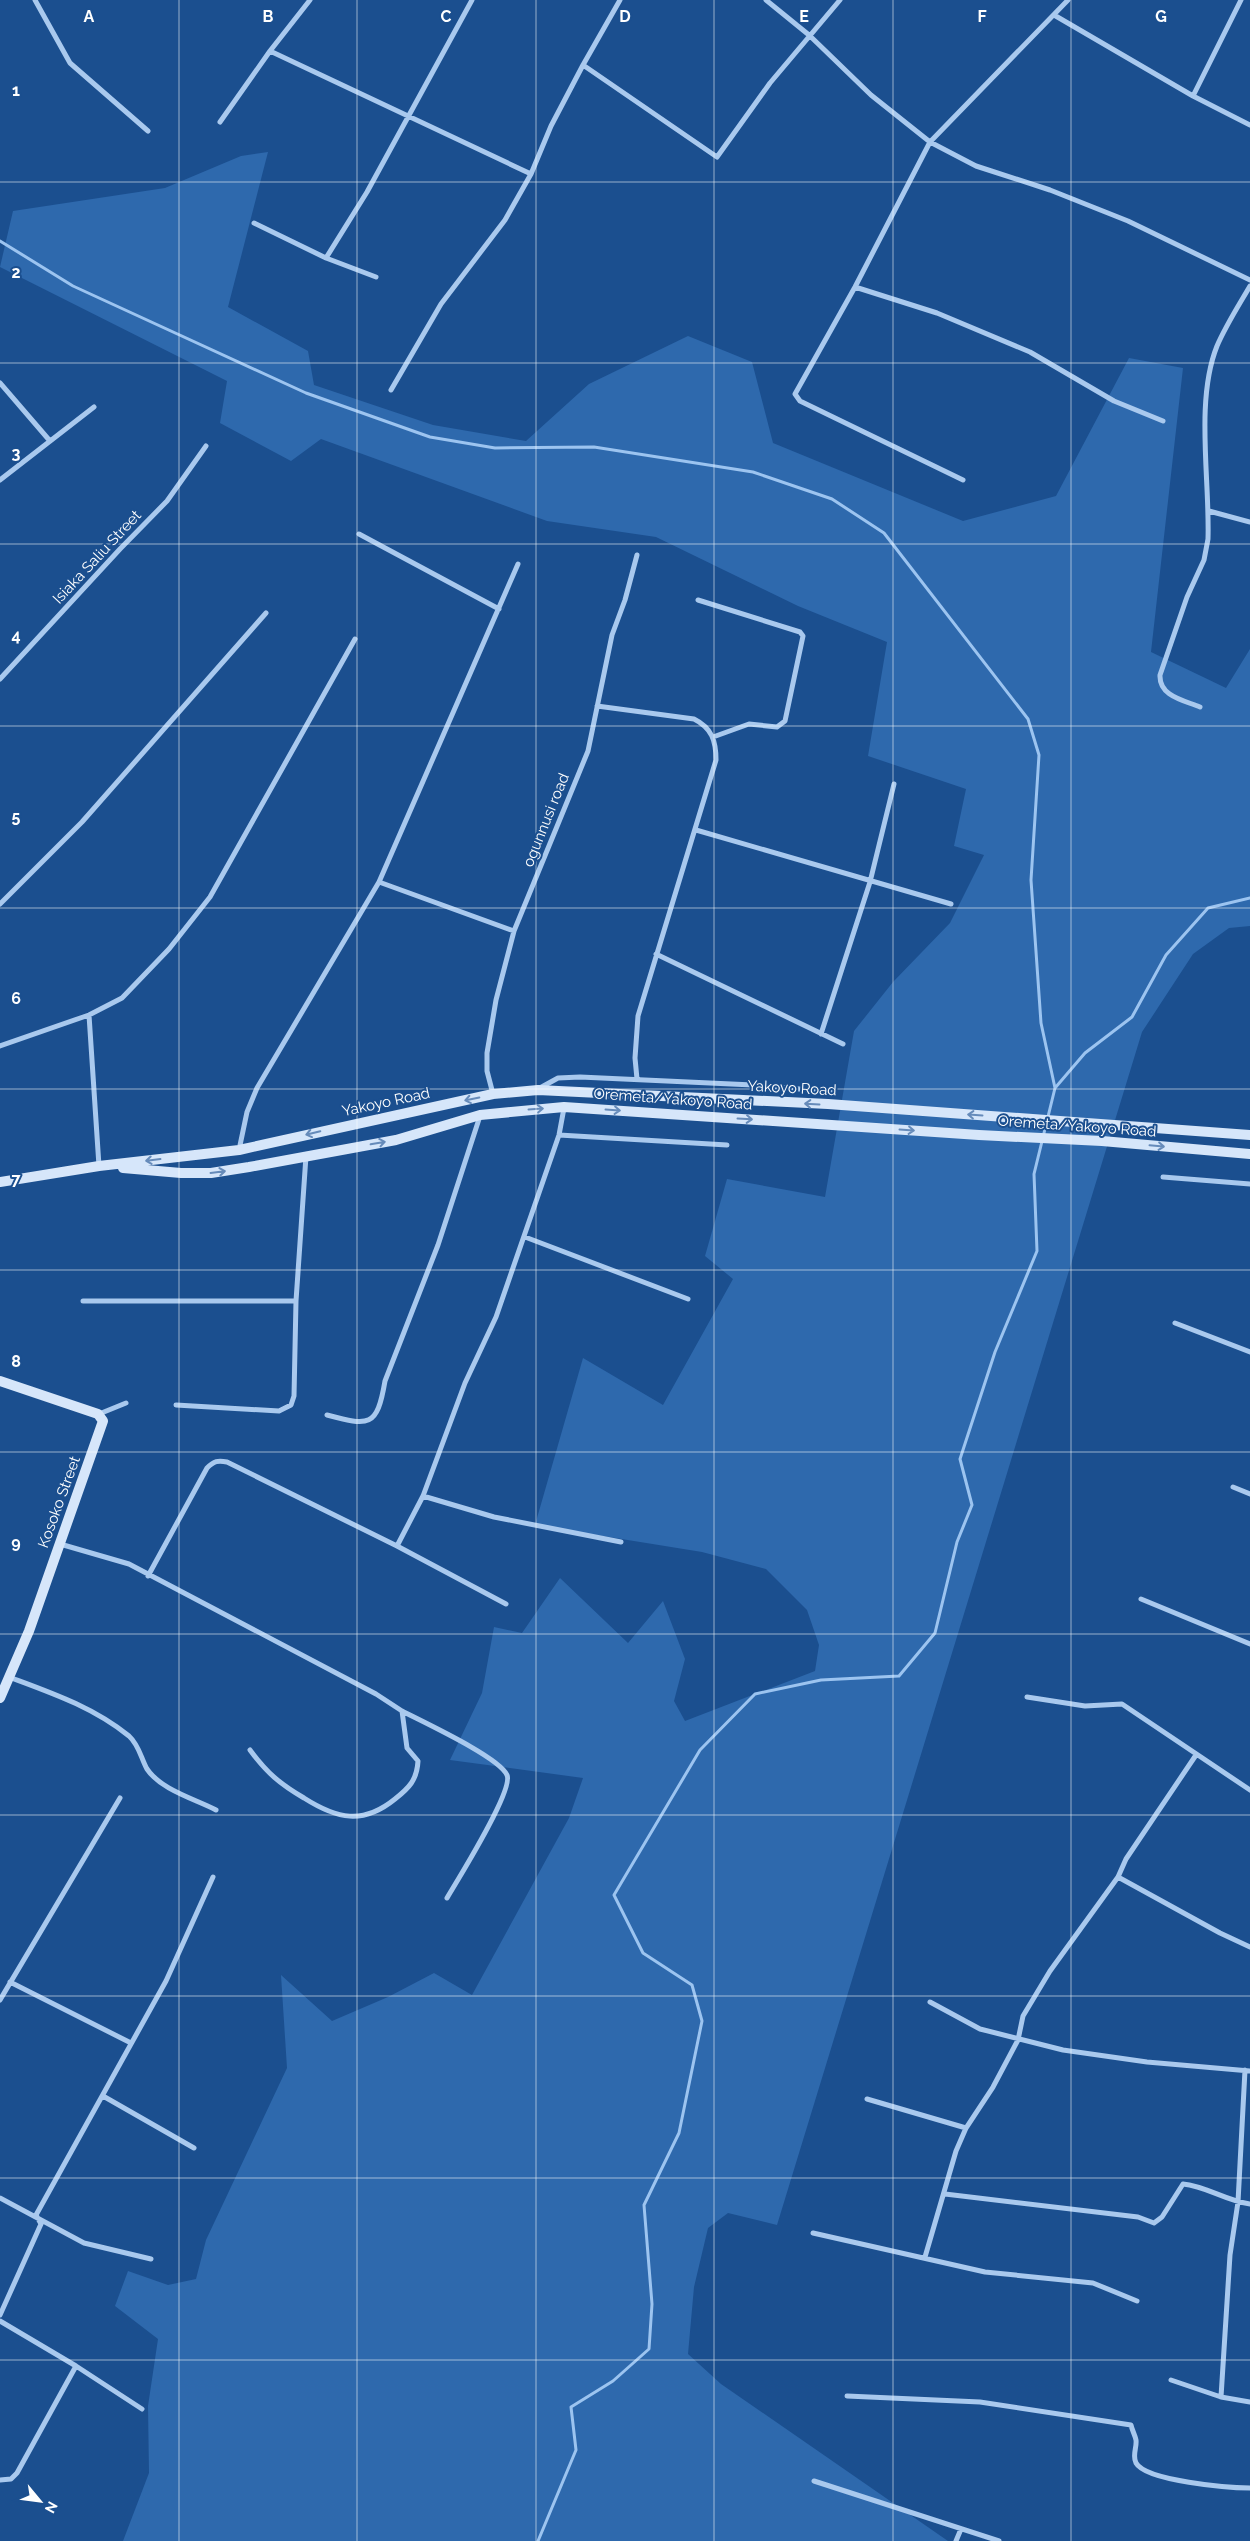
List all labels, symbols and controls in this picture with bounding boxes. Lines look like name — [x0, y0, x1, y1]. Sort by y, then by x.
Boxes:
text: A — [84, 7, 95, 26]
text: B — [263, 7, 274, 26]
text: C — [441, 7, 452, 26]
text: D — [619, 7, 631, 26]
text: E — [799, 7, 809, 26]
text: F — [977, 7, 987, 26]
text: G — [1155, 7, 1167, 26]
text: 1 — [12, 81, 20, 100]
text: 2 — [11, 263, 21, 282]
text: 3 — [12, 444, 21, 463]
street label: Isiaka Saliu Street — [49, 507, 145, 607]
text: 4 — [11, 626, 21, 645]
street label: ogunnusi road — [519, 771, 573, 869]
text: 5 — [12, 807, 21, 826]
text: 6 — [11, 989, 21, 1008]
street label: Yakoyo Road — [747, 1077, 837, 1099]
street label: Yakoyo Road — [340, 1084, 432, 1120]
street label: Oremeta/Yakoyo Road — [593, 1084, 753, 1114]
one-way arrow — [465, 1095, 481, 1104]
one-way arrow — [805, 1099, 821, 1108]
one-way arrow — [528, 1104, 544, 1114]
one-way arrow — [604, 1106, 620, 1115]
one-way arrow — [967, 1110, 983, 1119]
street label: Oremeta/Yakoyo Road — [997, 1111, 1157, 1141]
one-way arrow — [737, 1114, 753, 1123]
one-way arrow — [899, 1125, 915, 1135]
one-way arrow — [306, 1129, 322, 1138]
one-way arrow — [369, 1138, 385, 1147]
one-way arrow — [1148, 1141, 1164, 1151]
one-way arrow — [146, 1155, 162, 1165]
one-way arrow — [210, 1167, 226, 1177]
text: 7 — [12, 1170, 21, 1189]
text: 8 — [11, 1352, 21, 1371]
street label: Kosoko Street — [34, 1454, 84, 1550]
text: 9 — [11, 1533, 21, 1552]
north arrow — [15, 2476, 65, 2526]
text: N — [42, 2499, 61, 2516]

